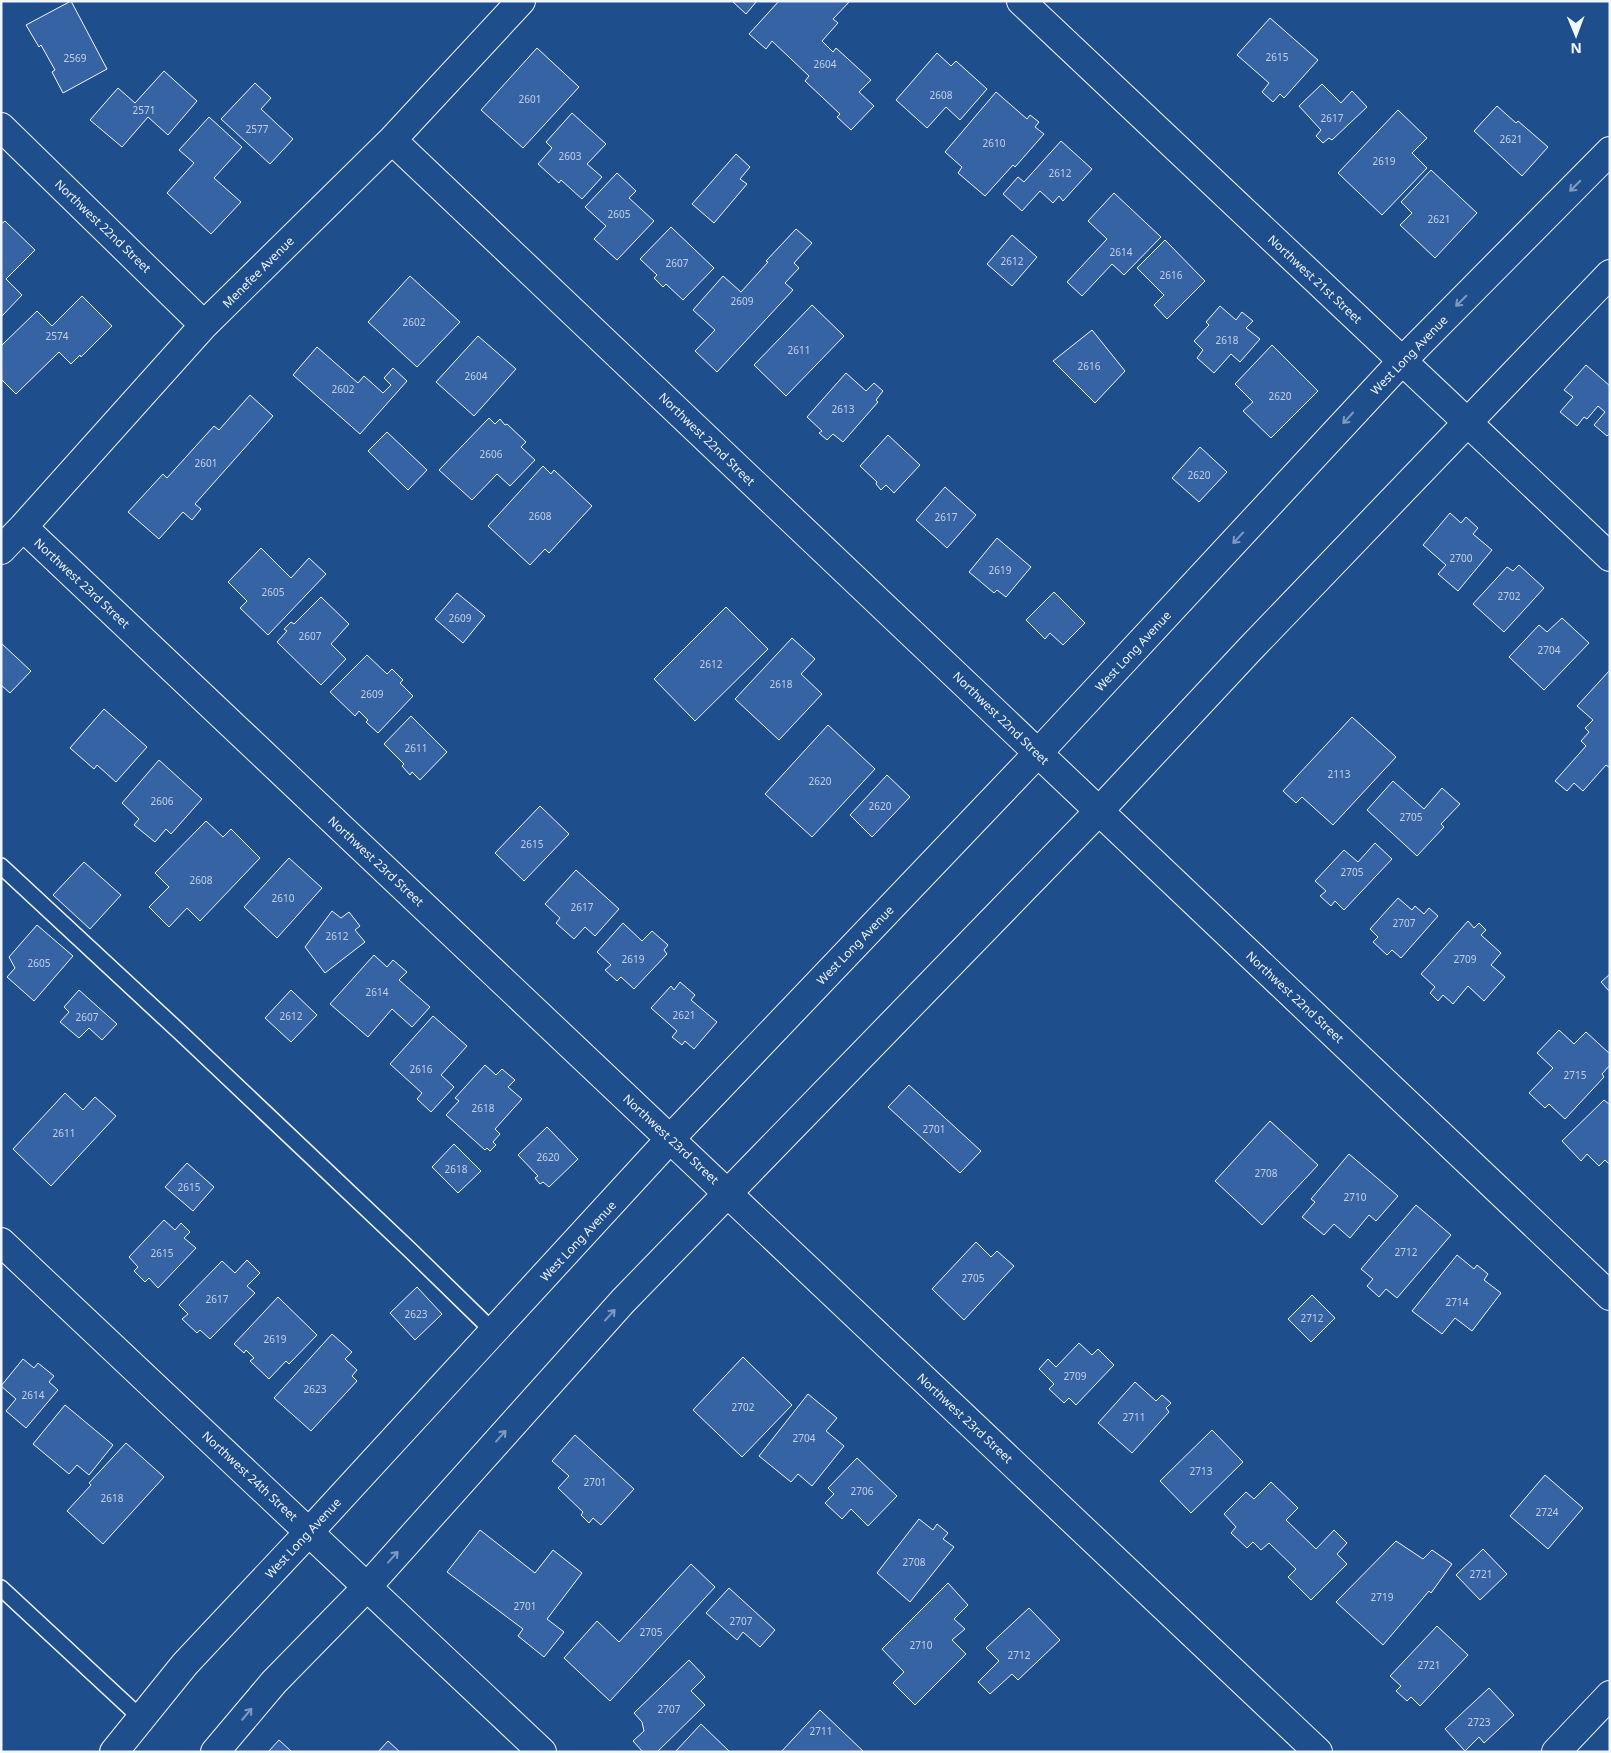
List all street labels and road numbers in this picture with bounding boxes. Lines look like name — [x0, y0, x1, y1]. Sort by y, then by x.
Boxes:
street label: Northwest 22nd Street — [51, 176, 155, 277]
street label: Northwest 21st Street — [1264, 231, 1366, 328]
street label: Menefee Avenue — [218, 232, 298, 312]
street label: West Long Avenue — [1367, 311, 1452, 398]
street label: Northwest 22nd Street — [655, 389, 759, 490]
street label: Northwest 23rd Street — [31, 534, 134, 632]
street label: West Long Avenue — [1091, 607, 1175, 695]
street label: Northwest 22nd Street — [949, 668, 1053, 769]
street label: Northwest 23rd Street — [325, 812, 428, 910]
street label: West Long Avenue — [813, 901, 898, 988]
street label: Northwest 22nd Street — [1243, 947, 1348, 1047]
street label: Northwest 23rd Street — [620, 1090, 723, 1188]
street label: West Long Avenue — [536, 1197, 620, 1285]
street label: Northwest 23rd Street — [914, 1369, 1017, 1467]
street label: Northwest 24th Street — [199, 1427, 302, 1525]
street label: West Long Avenue — [261, 1494, 345, 1582]

